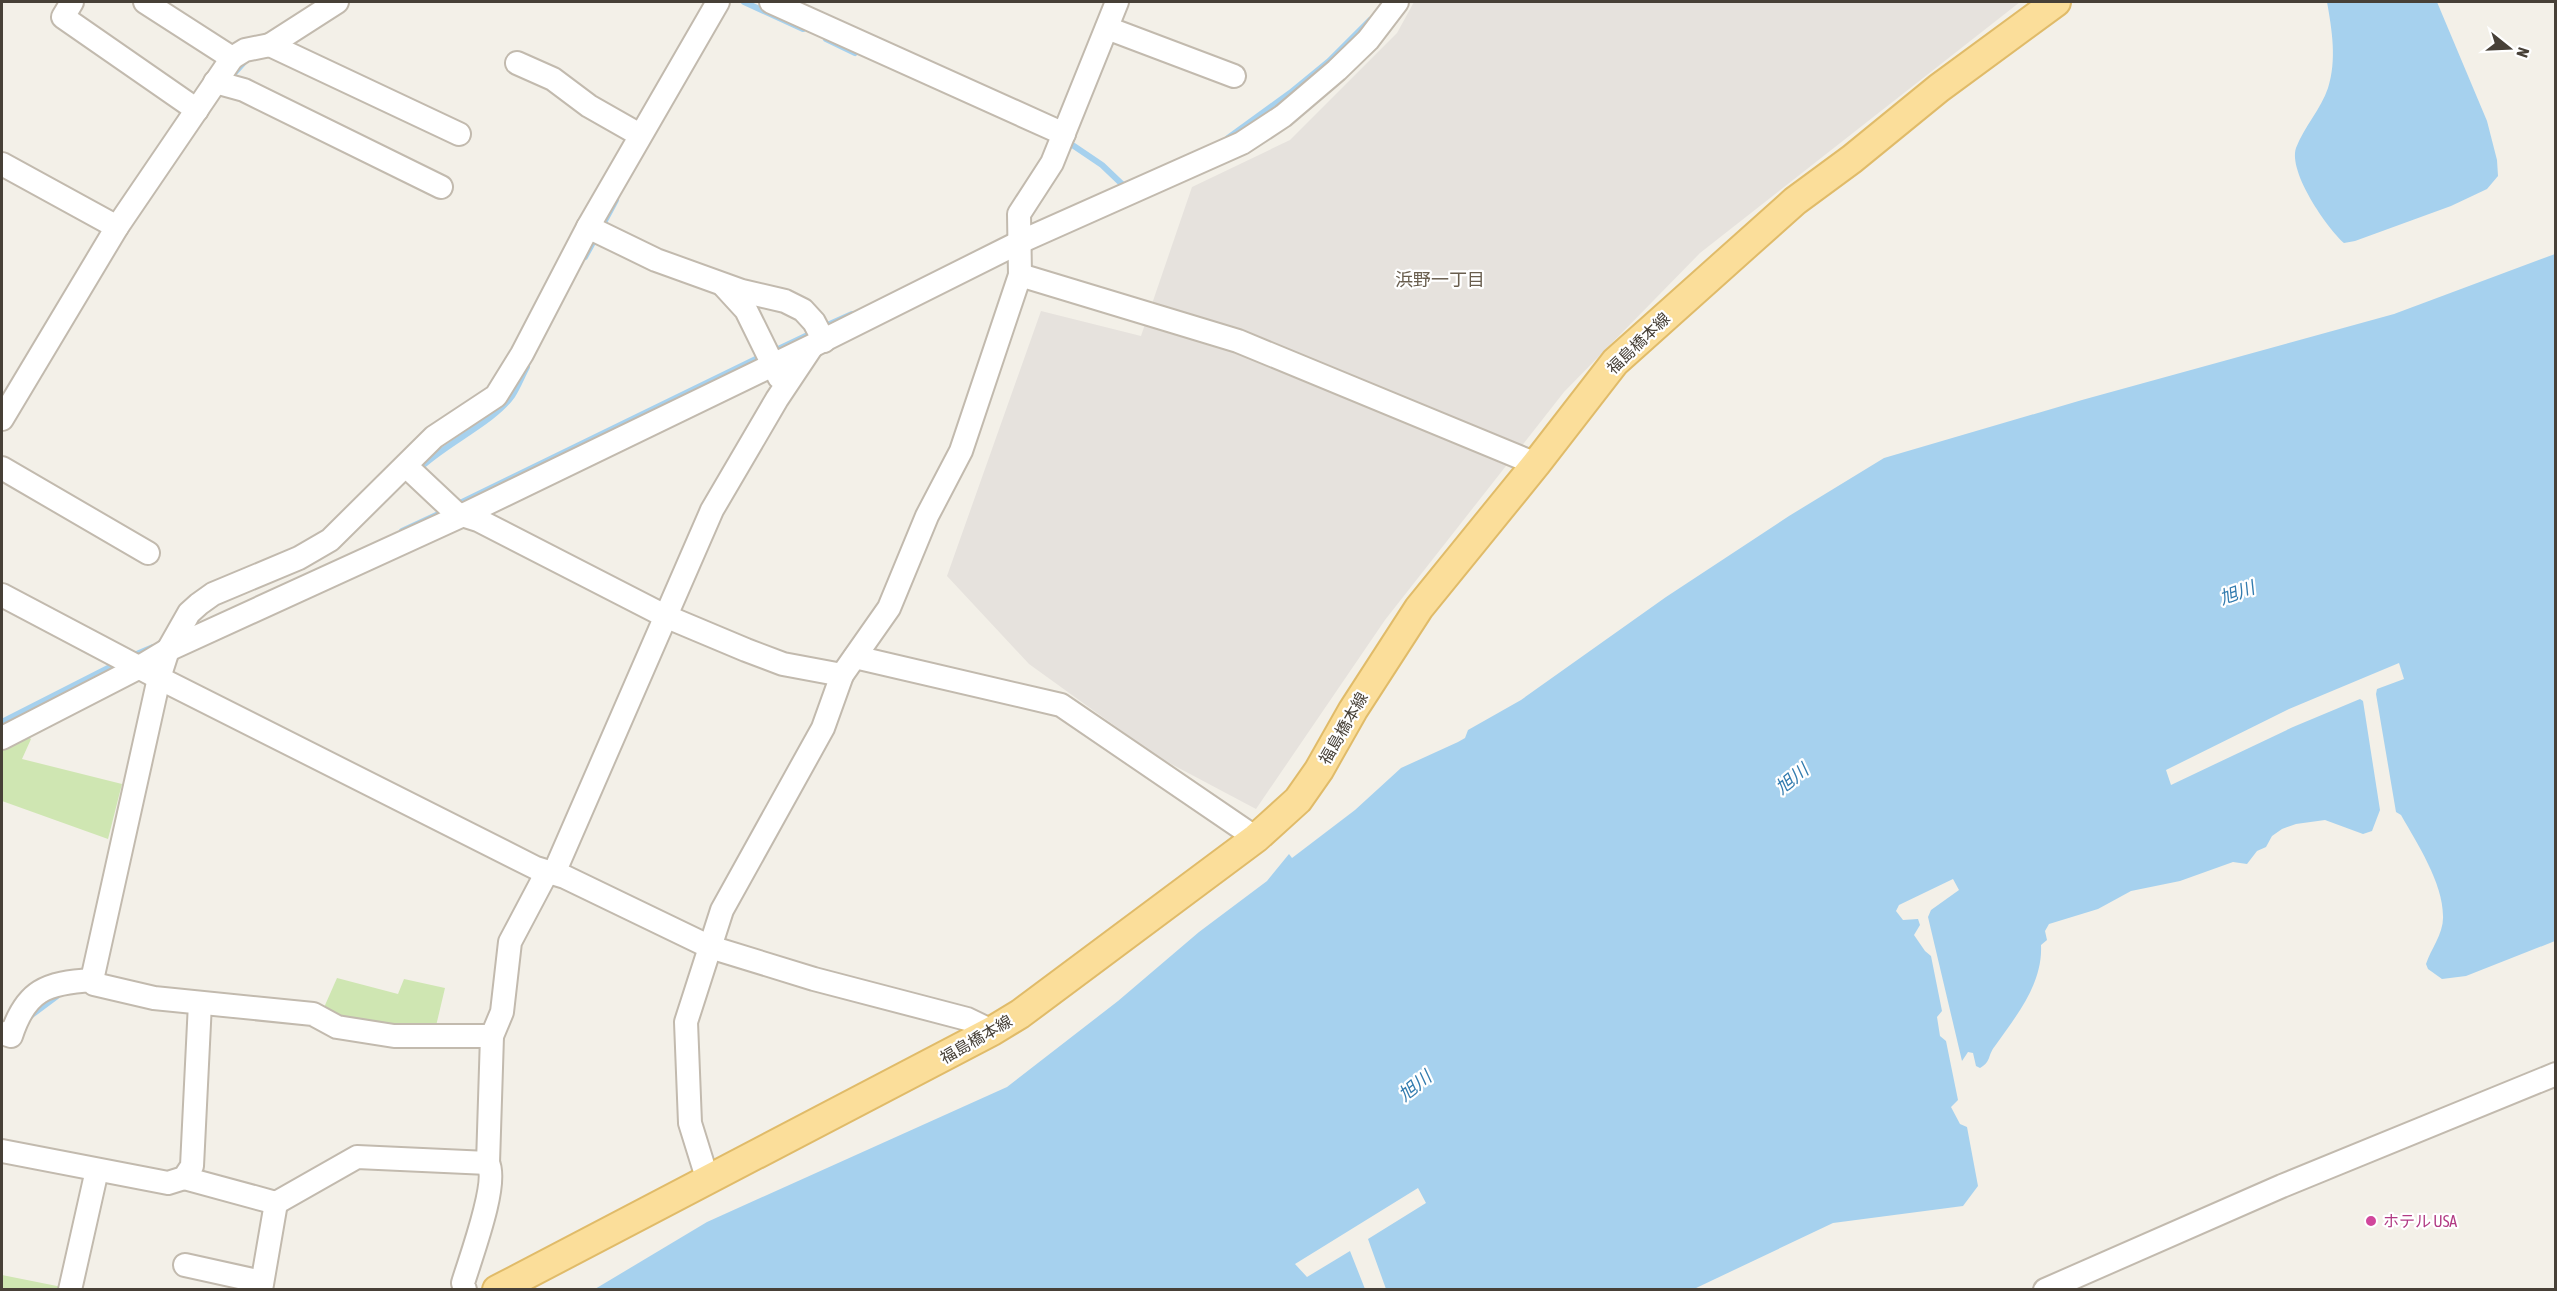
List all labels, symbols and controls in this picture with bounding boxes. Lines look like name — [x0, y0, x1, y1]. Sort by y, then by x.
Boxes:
north arrow — [2479, 18, 2539, 78]
text: N — [2513, 45, 2533, 60]
district label: 浜野一丁目 — [1395, 269, 1485, 290]
street label: 福島橋本線 — [1603, 309, 1673, 377]
water label: 旭川 — [2216, 576, 2259, 609]
street label: 福島橋本線 — [1315, 689, 1371, 767]
water label: 旭川 — [1771, 758, 1814, 798]
street label: 福島橋本線 — [937, 1011, 1015, 1067]
water label: 旭川 — [1394, 1065, 1437, 1105]
place label: ホテル USA — [2383, 1212, 2457, 1230]
marker: ホテル USA — [2364, 1214, 2378, 1228]

